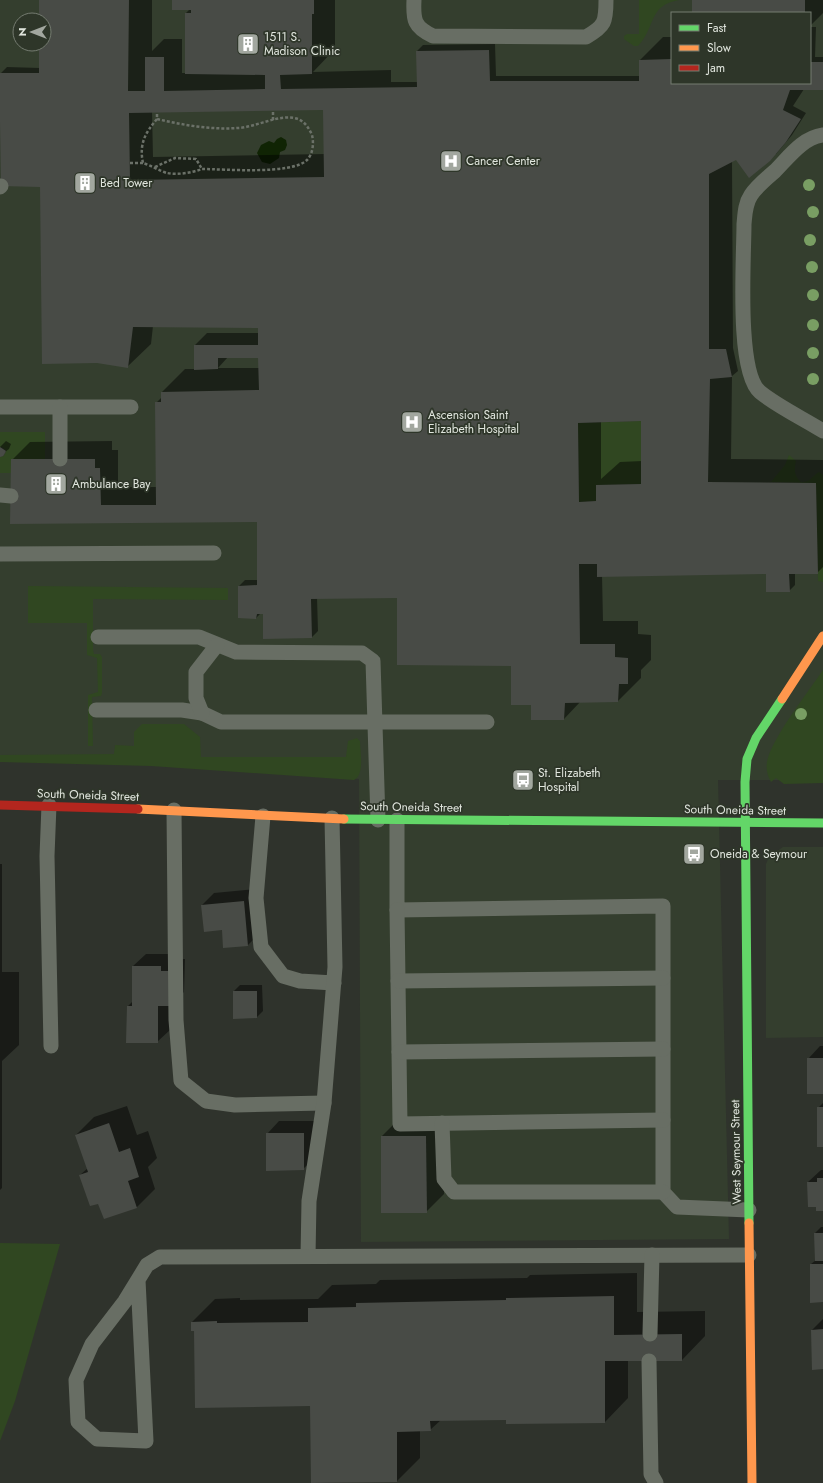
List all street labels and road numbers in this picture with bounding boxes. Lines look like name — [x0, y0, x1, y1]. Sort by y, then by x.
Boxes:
street label: South Oneida Street — [37, 784, 139, 806]
street label: South Oneida Street — [360, 797, 462, 817]
street label: South Oneida Street — [684, 800, 786, 820]
street label: West Seymour Street — [726, 1099, 746, 1205]

